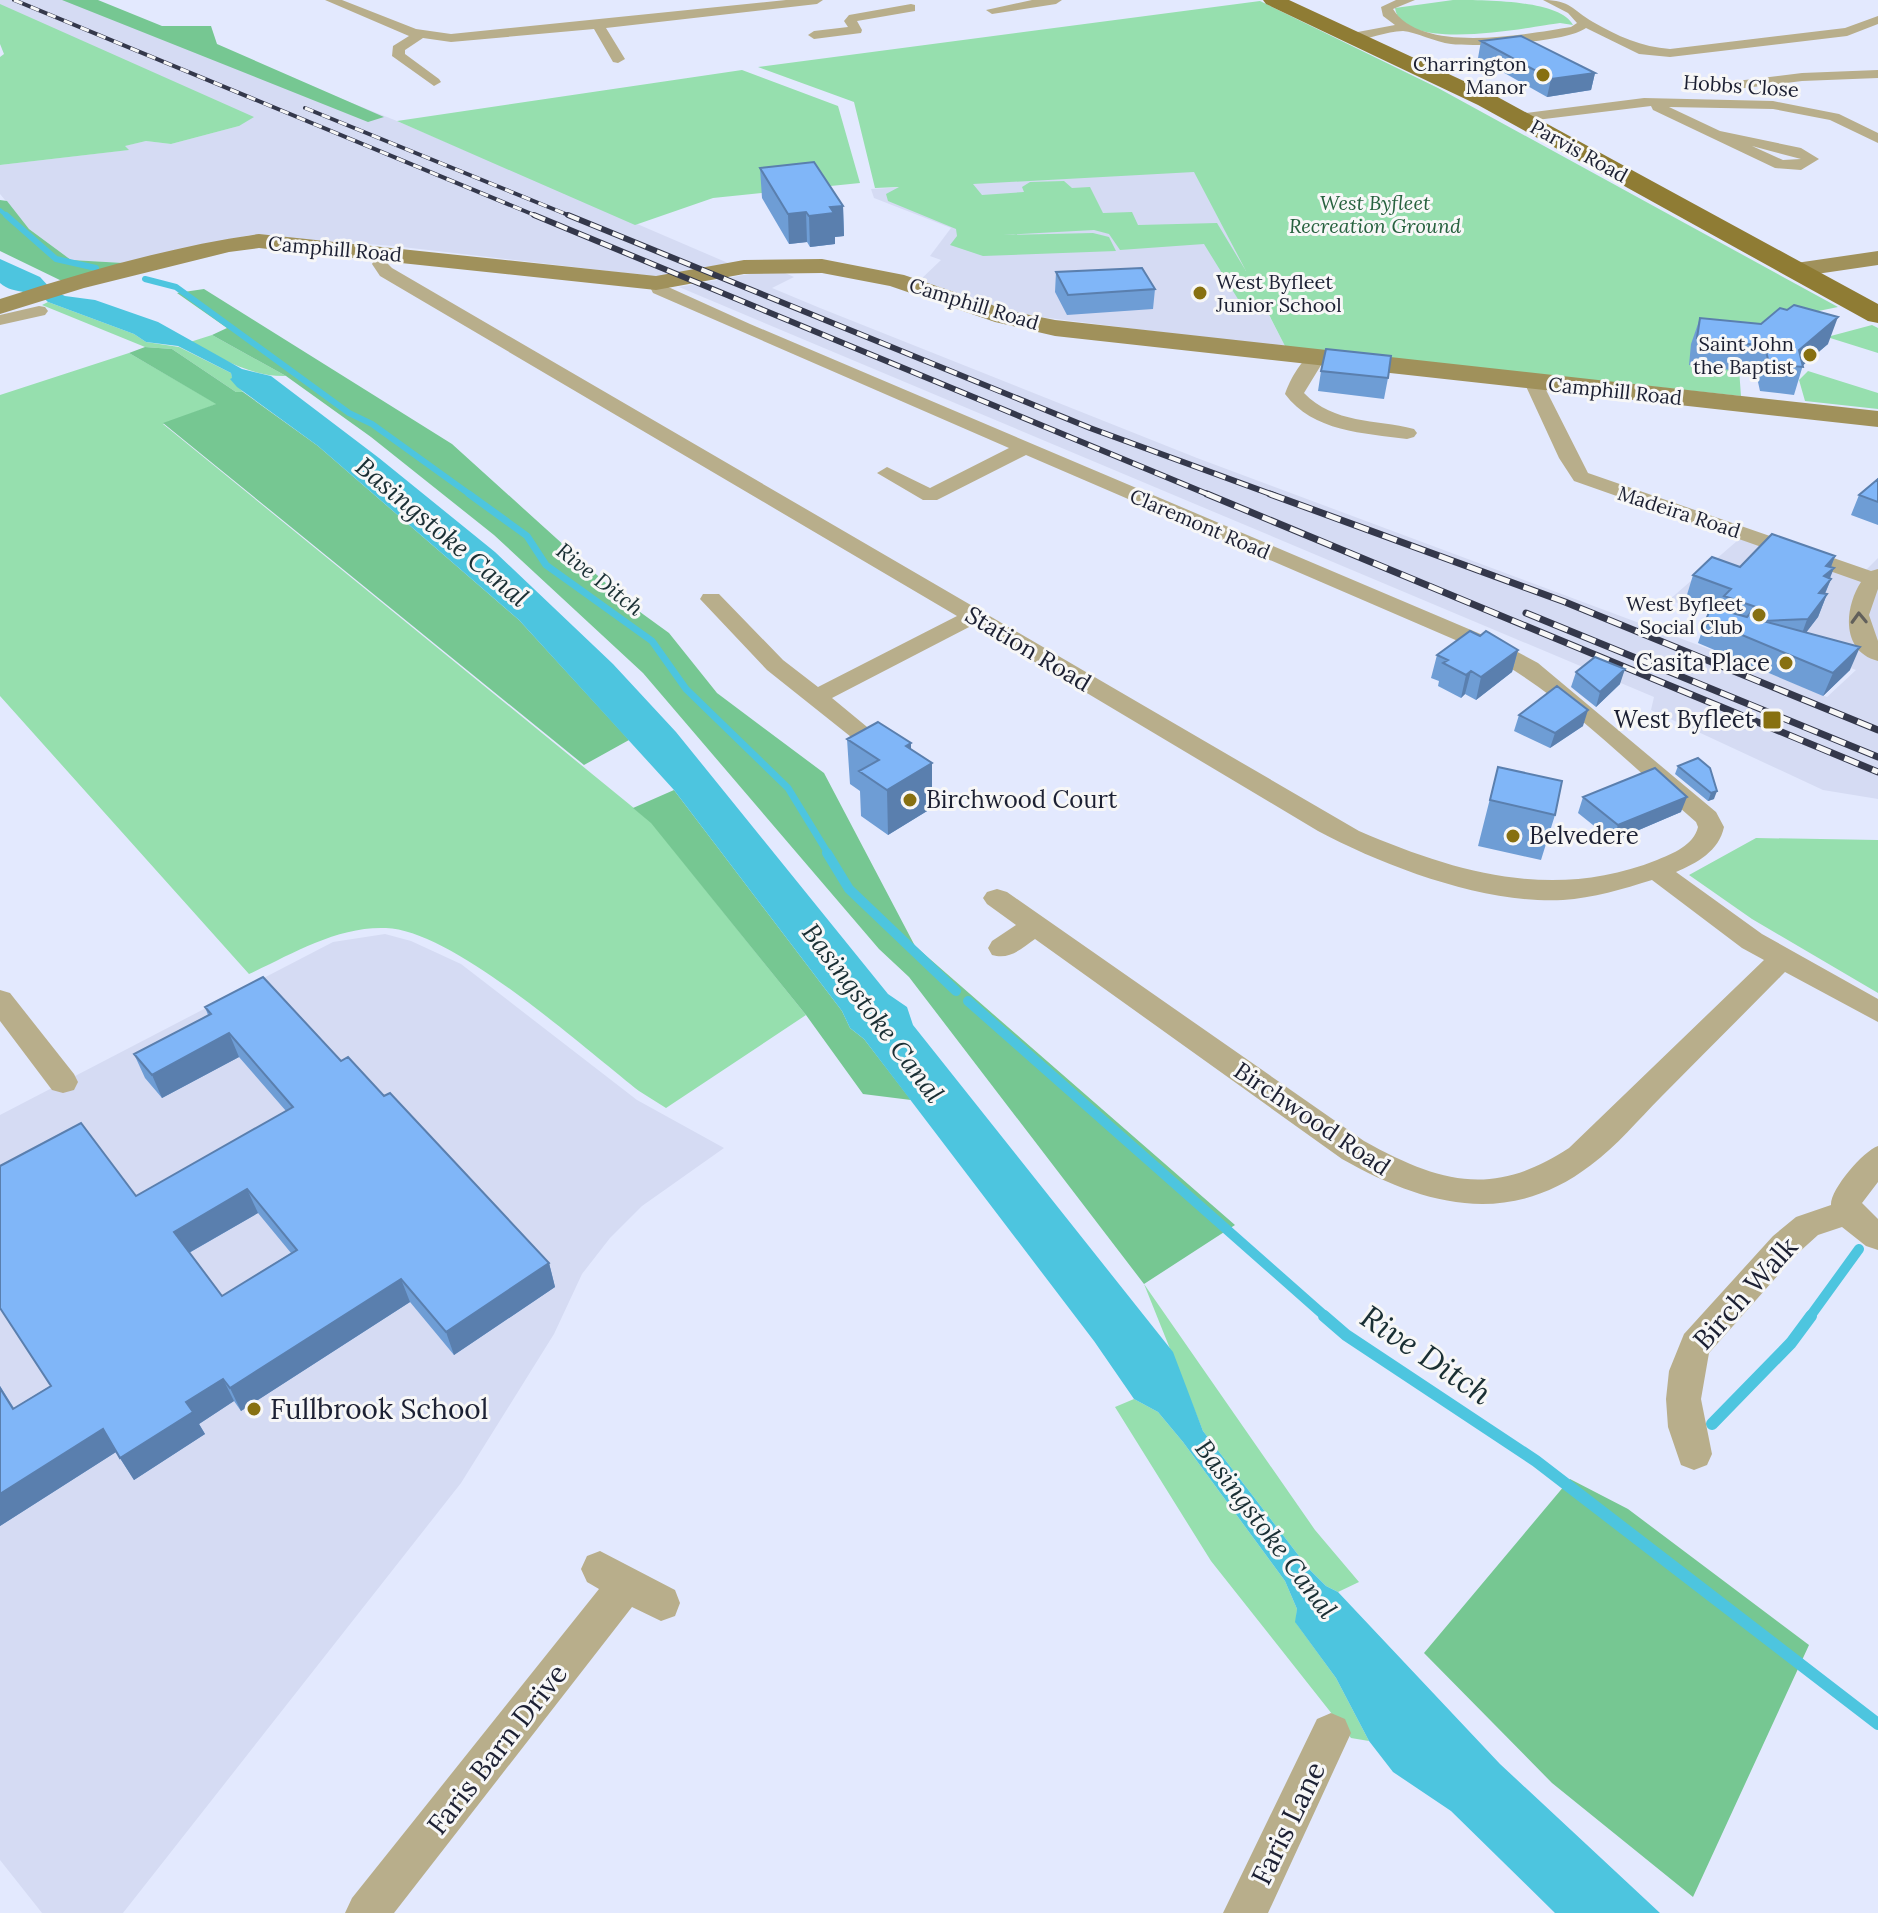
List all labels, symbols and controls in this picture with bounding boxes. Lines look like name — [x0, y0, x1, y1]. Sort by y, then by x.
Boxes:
place label: Charrington Manor — [1413, 51, 1527, 99]
marker: Charrington Manor — [1534, 66, 1552, 84]
street label: Hobbs Close — [1682, 69, 1800, 102]
street label: Parvis Road — [1526, 114, 1632, 188]
park label: West Byfleet Recreation Ground — [1289, 190, 1462, 238]
street label: Camphill Road — [267, 230, 403, 267]
place label: West Byfleet Junior School — [1215, 269, 1342, 317]
street label: Camphill Road — [906, 272, 1042, 335]
marker: West Byfleet Junior School — [1191, 284, 1209, 302]
place label: Saint John the Baptist — [1693, 331, 1794, 379]
marker: Saint John the Baptist — [1801, 346, 1819, 364]
street label: Camphill Road — [1547, 371, 1683, 410]
water label: Basingstoke Canal — [349, 450, 536, 614]
street label: Madeira Road — [1615, 480, 1744, 543]
street label: Claremont Road — [1126, 483, 1274, 564]
water label: Rive Ditch — [551, 536, 650, 622]
place label: West Byfleet Social Club — [1626, 591, 1743, 639]
street label: Station Road — [960, 599, 1097, 698]
marker: West Byfleet Social Club — [1750, 606, 1768, 624]
one-way arrow — [1851, 611, 1868, 624]
place label: Casita Place — [1636, 647, 1770, 678]
marker: Casita Place — [1777, 654, 1795, 672]
place label: West Byfleet — [1614, 704, 1755, 735]
marker: West Byfleet — [1761, 709, 1783, 731]
place label: Birchwood Court — [926, 784, 1118, 815]
marker: Birchwood Court — [901, 791, 919, 809]
place label: Belvedere — [1529, 820, 1639, 851]
marker: Belvedere — [1504, 827, 1522, 845]
water label: Basingstoke Canal — [795, 917, 952, 1109]
street label: Birchwood Road — [1228, 1055, 1396, 1182]
street label: Birch Walk — [1685, 1229, 1805, 1357]
water label: Rive Ditch — [1353, 1296, 1500, 1414]
place label: Fullbrook School — [270, 1391, 488, 1427]
marker: Fullbrook School — [245, 1400, 263, 1418]
water label: Basingstoke Canal — [1188, 1433, 1345, 1625]
street label: Faris Barn Drive — [419, 1656, 575, 1842]
street label: Faris Lane — [1243, 1756, 1333, 1890]

